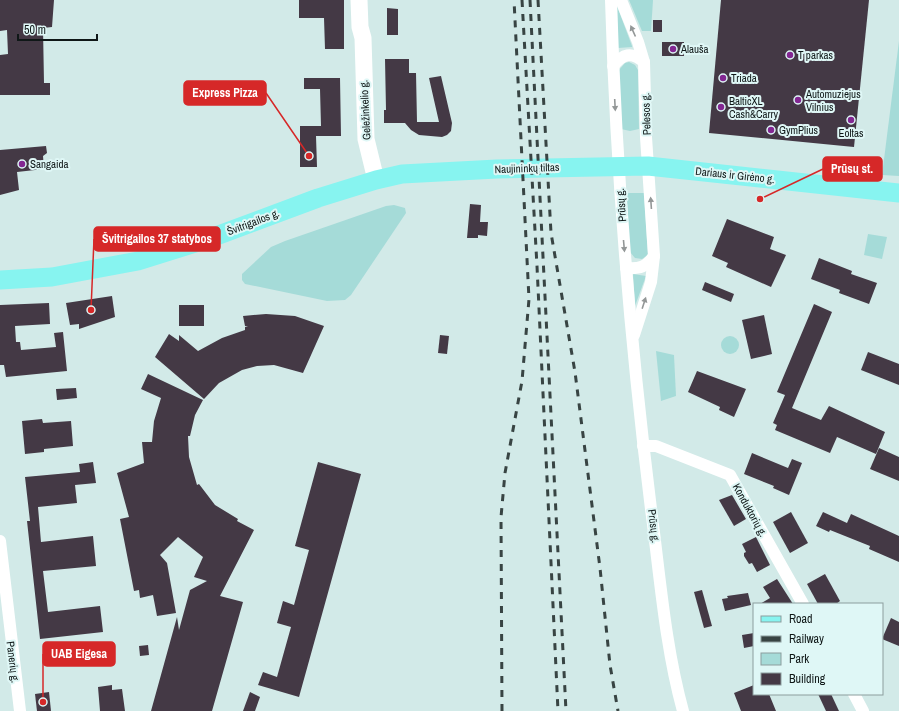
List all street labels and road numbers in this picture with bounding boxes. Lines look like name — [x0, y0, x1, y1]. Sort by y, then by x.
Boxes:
street label: Geležinkelio g. — [356, 80, 374, 140]
street label: Pelesos g. — [638, 93, 654, 135]
street label: Naujininkų tiltas — [494, 160, 560, 176]
street label: Dariaus ir Girėno g. — [695, 164, 775, 186]
street label: Prūsų g. — [613, 188, 629, 222]
street label: Švitrigailos g. — [225, 206, 281, 238]
street label: Konduktorių g. — [730, 481, 770, 539]
street label: Prūsų g. — [645, 508, 663, 544]
street label: Panerių g. — [4, 640, 22, 684]

